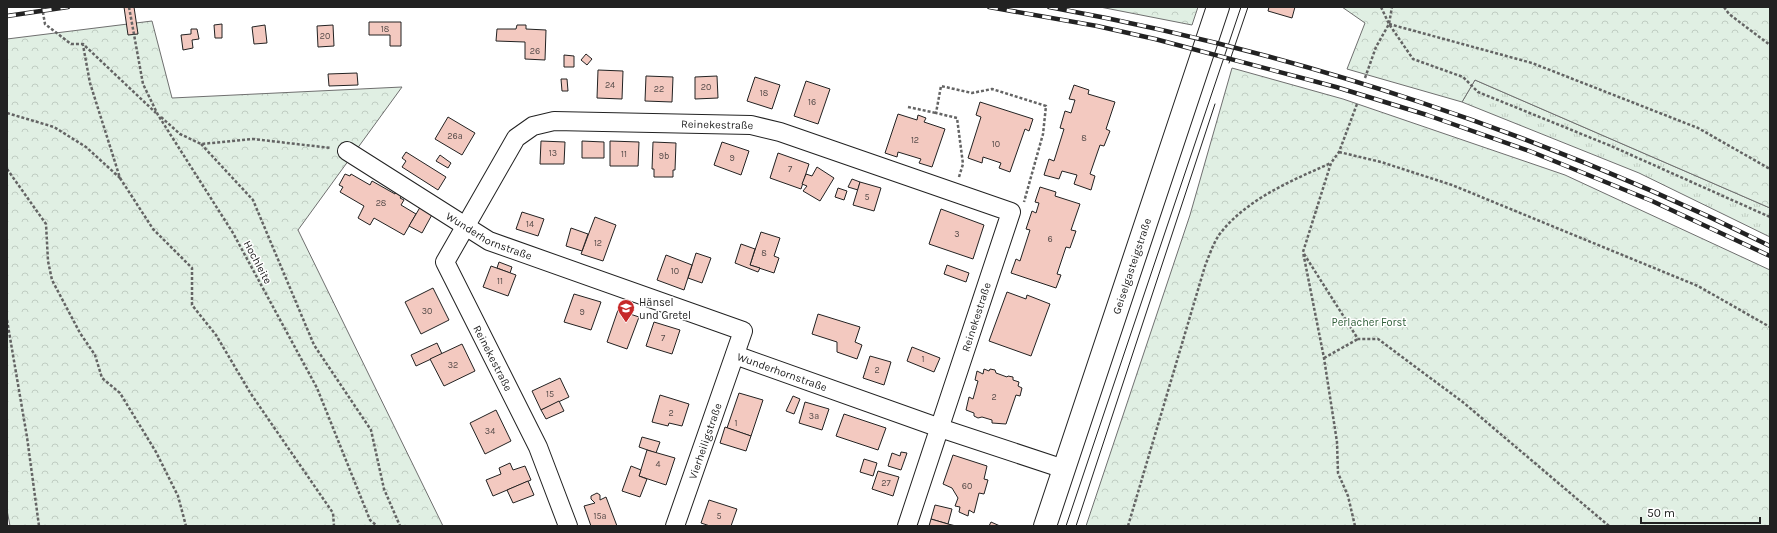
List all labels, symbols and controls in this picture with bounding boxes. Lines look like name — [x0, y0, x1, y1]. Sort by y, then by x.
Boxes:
house number: 18 — [381, 24, 390, 34]
house number: 20 — [320, 31, 330, 41]
house number: 26 — [530, 46, 540, 56]
house number: 24 — [605, 80, 615, 90]
house number: 20 — [701, 82, 711, 92]
house number: 22 — [654, 84, 664, 94]
house number: 18 — [760, 88, 769, 98]
house number: 16 — [808, 97, 816, 107]
street label: Reinekestraße — [681, 118, 754, 132]
house number: 26a — [447, 131, 463, 141]
house number: 8 — [1081, 133, 1087, 143]
house number: 12 — [911, 135, 919, 145]
house number: 10 — [992, 139, 1000, 149]
house number: 13 — [549, 148, 557, 158]
house number: 11 — [621, 149, 627, 159]
house number: 9b — [659, 151, 669, 161]
house number: 9 — [729, 153, 735, 163]
house number: 7 — [788, 164, 793, 174]
house number: 5 — [864, 192, 870, 202]
house number: 28 — [376, 198, 387, 208]
street label: Wunderhornstraße — [443, 209, 534, 263]
street label: Geiselgasteigstraße — [1110, 216, 1154, 316]
house number: 14 — [526, 219, 534, 229]
house number: 3 — [954, 229, 960, 239]
house number: 6 — [1047, 234, 1053, 244]
street label: Hochleite — [241, 238, 275, 287]
house number: 12 — [594, 238, 602, 248]
house number: 8 — [761, 248, 767, 258]
house number: 10 — [671, 266, 679, 276]
house number: 11 — [497, 276, 503, 286]
street label: Reinekestraße — [959, 281, 994, 353]
place label: Hänsel und Gretel — [639, 296, 691, 322]
school or university icon: Hänsel und Gretel — [616, 298, 636, 323]
house number: 30 — [422, 306, 432, 316]
house number: 9 — [579, 307, 585, 317]
park label: Perlacher Forst — [1332, 316, 1406, 329]
street label: Reinekestraße — [470, 323, 515, 394]
house number: 7 — [661, 333, 666, 343]
street label: Wunderhornstraße — [735, 350, 829, 394]
house number: 1 — [922, 354, 925, 364]
house number: 32 — [448, 360, 458, 370]
house number: 2 — [874, 365, 880, 375]
house number: 15 — [546, 389, 554, 399]
house number: 2 — [991, 392, 997, 402]
street label: Vierheiligstraße — [686, 401, 725, 481]
house number: 2 — [668, 408, 674, 418]
house number: 3a — [809, 411, 819, 421]
house number: 1 — [735, 418, 738, 428]
house number: 34 — [485, 426, 495, 436]
house number: 4 — [655, 459, 661, 469]
house number: 27 — [881, 478, 891, 488]
house number: 60 — [962, 481, 972, 491]
scale bar — [1641, 499, 1760, 525]
text: 50 m — [1647, 506, 1675, 520]
house number: 15a — [593, 511, 607, 521]
house number: 5 — [716, 511, 722, 521]

